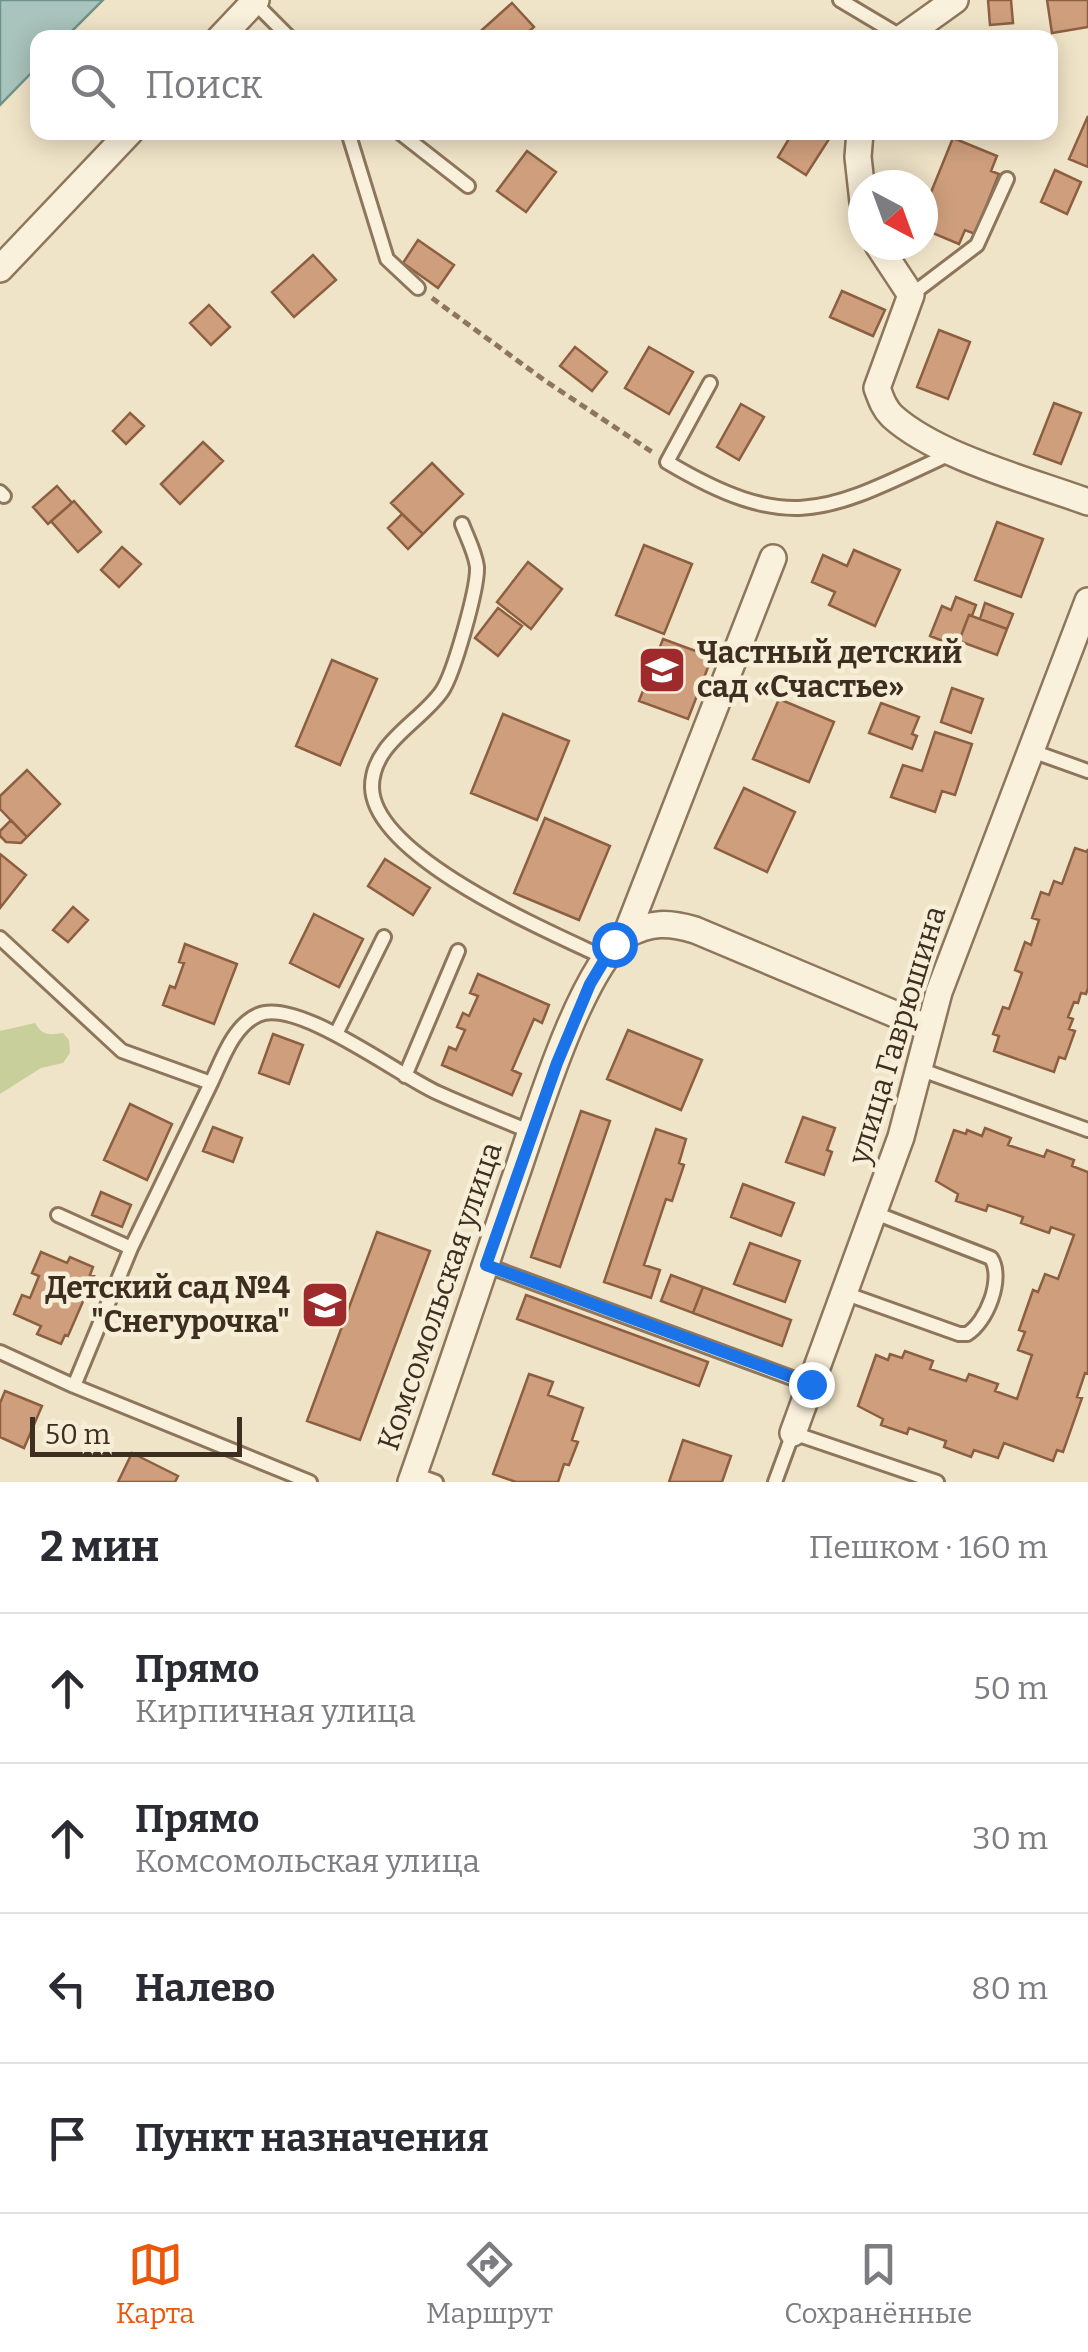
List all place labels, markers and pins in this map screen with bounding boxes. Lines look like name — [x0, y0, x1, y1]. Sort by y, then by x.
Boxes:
place label: Частный детский сад «Счастье» — [697, 635, 962, 705]
school or university icon: Частный детский сад «Счастье» — [636, 644, 688, 696]
place label: Детский сад №4 "Снегурочка" — [45, 1270, 290, 1340]
school or university icon: Детский сад №4 "Снегурочка" — [299, 1279, 351, 1331]

